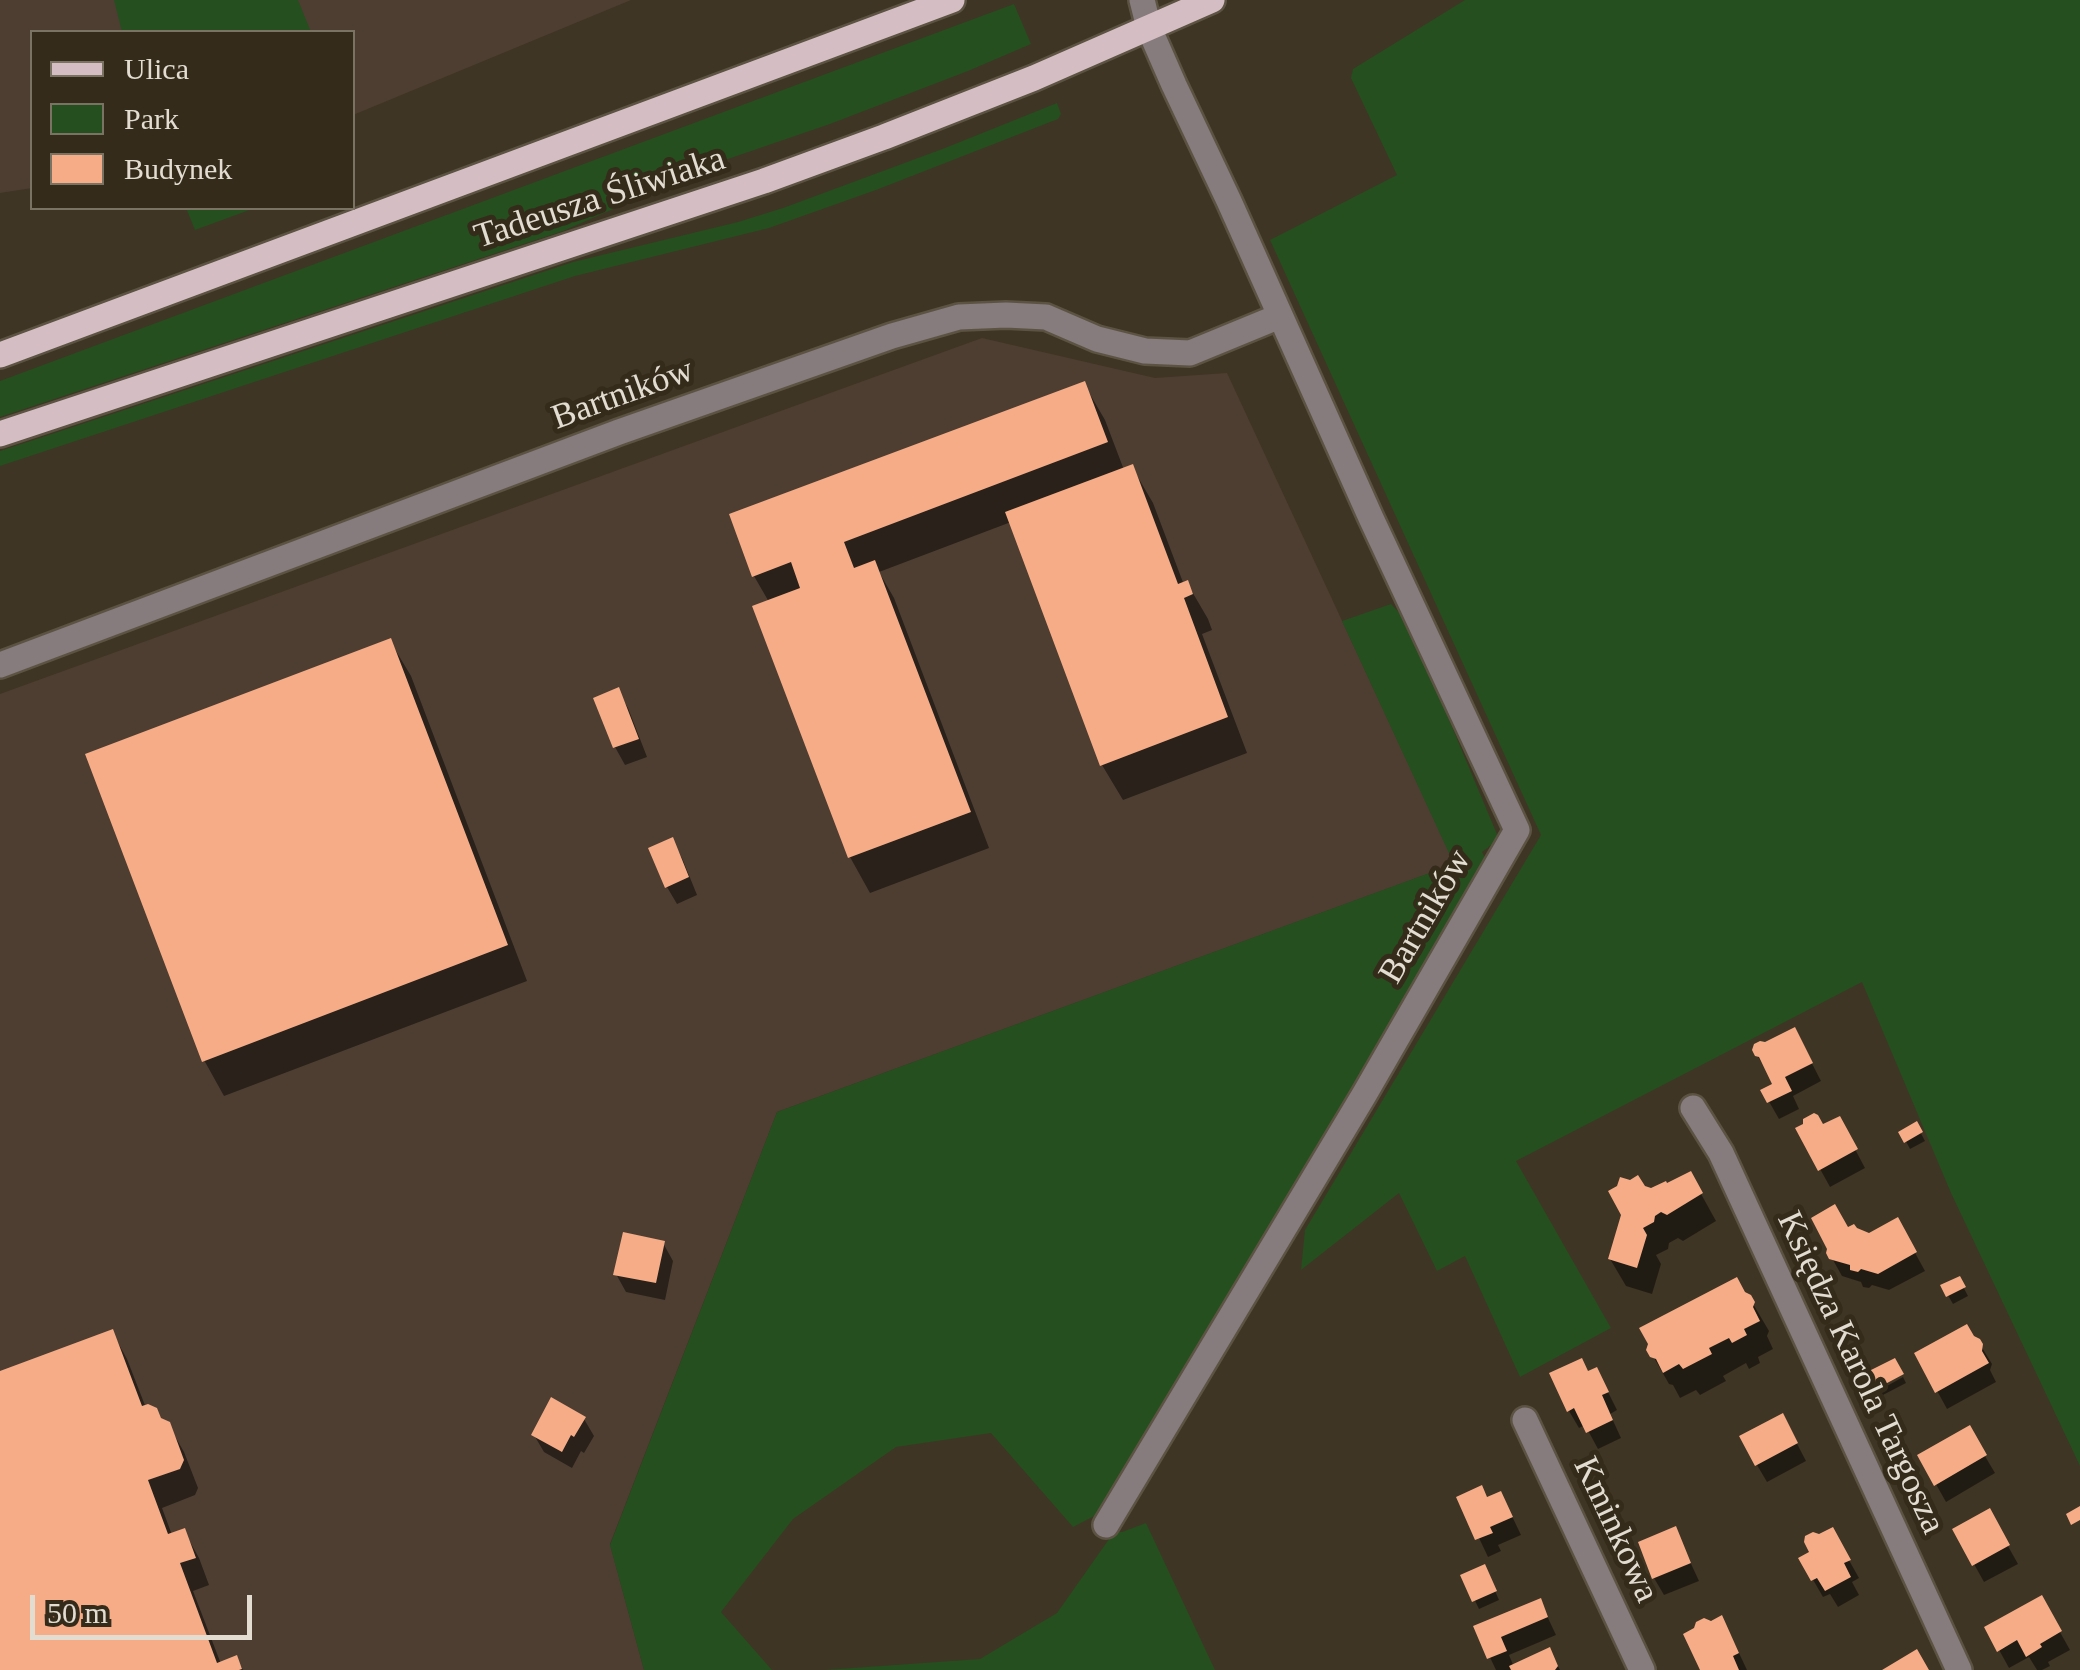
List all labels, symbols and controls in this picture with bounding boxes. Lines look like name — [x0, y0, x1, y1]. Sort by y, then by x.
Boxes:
legend — [30, 30, 355, 210]
text: Ulica — [124, 52, 189, 85]
text: Park — [124, 102, 179, 135]
street label: Tadeusza Śliwiaka — [469, 139, 731, 259]
text: Budynek — [124, 152, 232, 185]
street label: Bartników — [546, 350, 700, 440]
street label: Bartników — [1371, 843, 1481, 991]
street label: Księdza Karola Targosza — [1767, 1205, 1953, 1541]
street label: Kminkowa — [1563, 1451, 1667, 1609]
scale bar — [35, 1575, 258, 1637]
text: 50 m — [47, 1596, 108, 1629]

